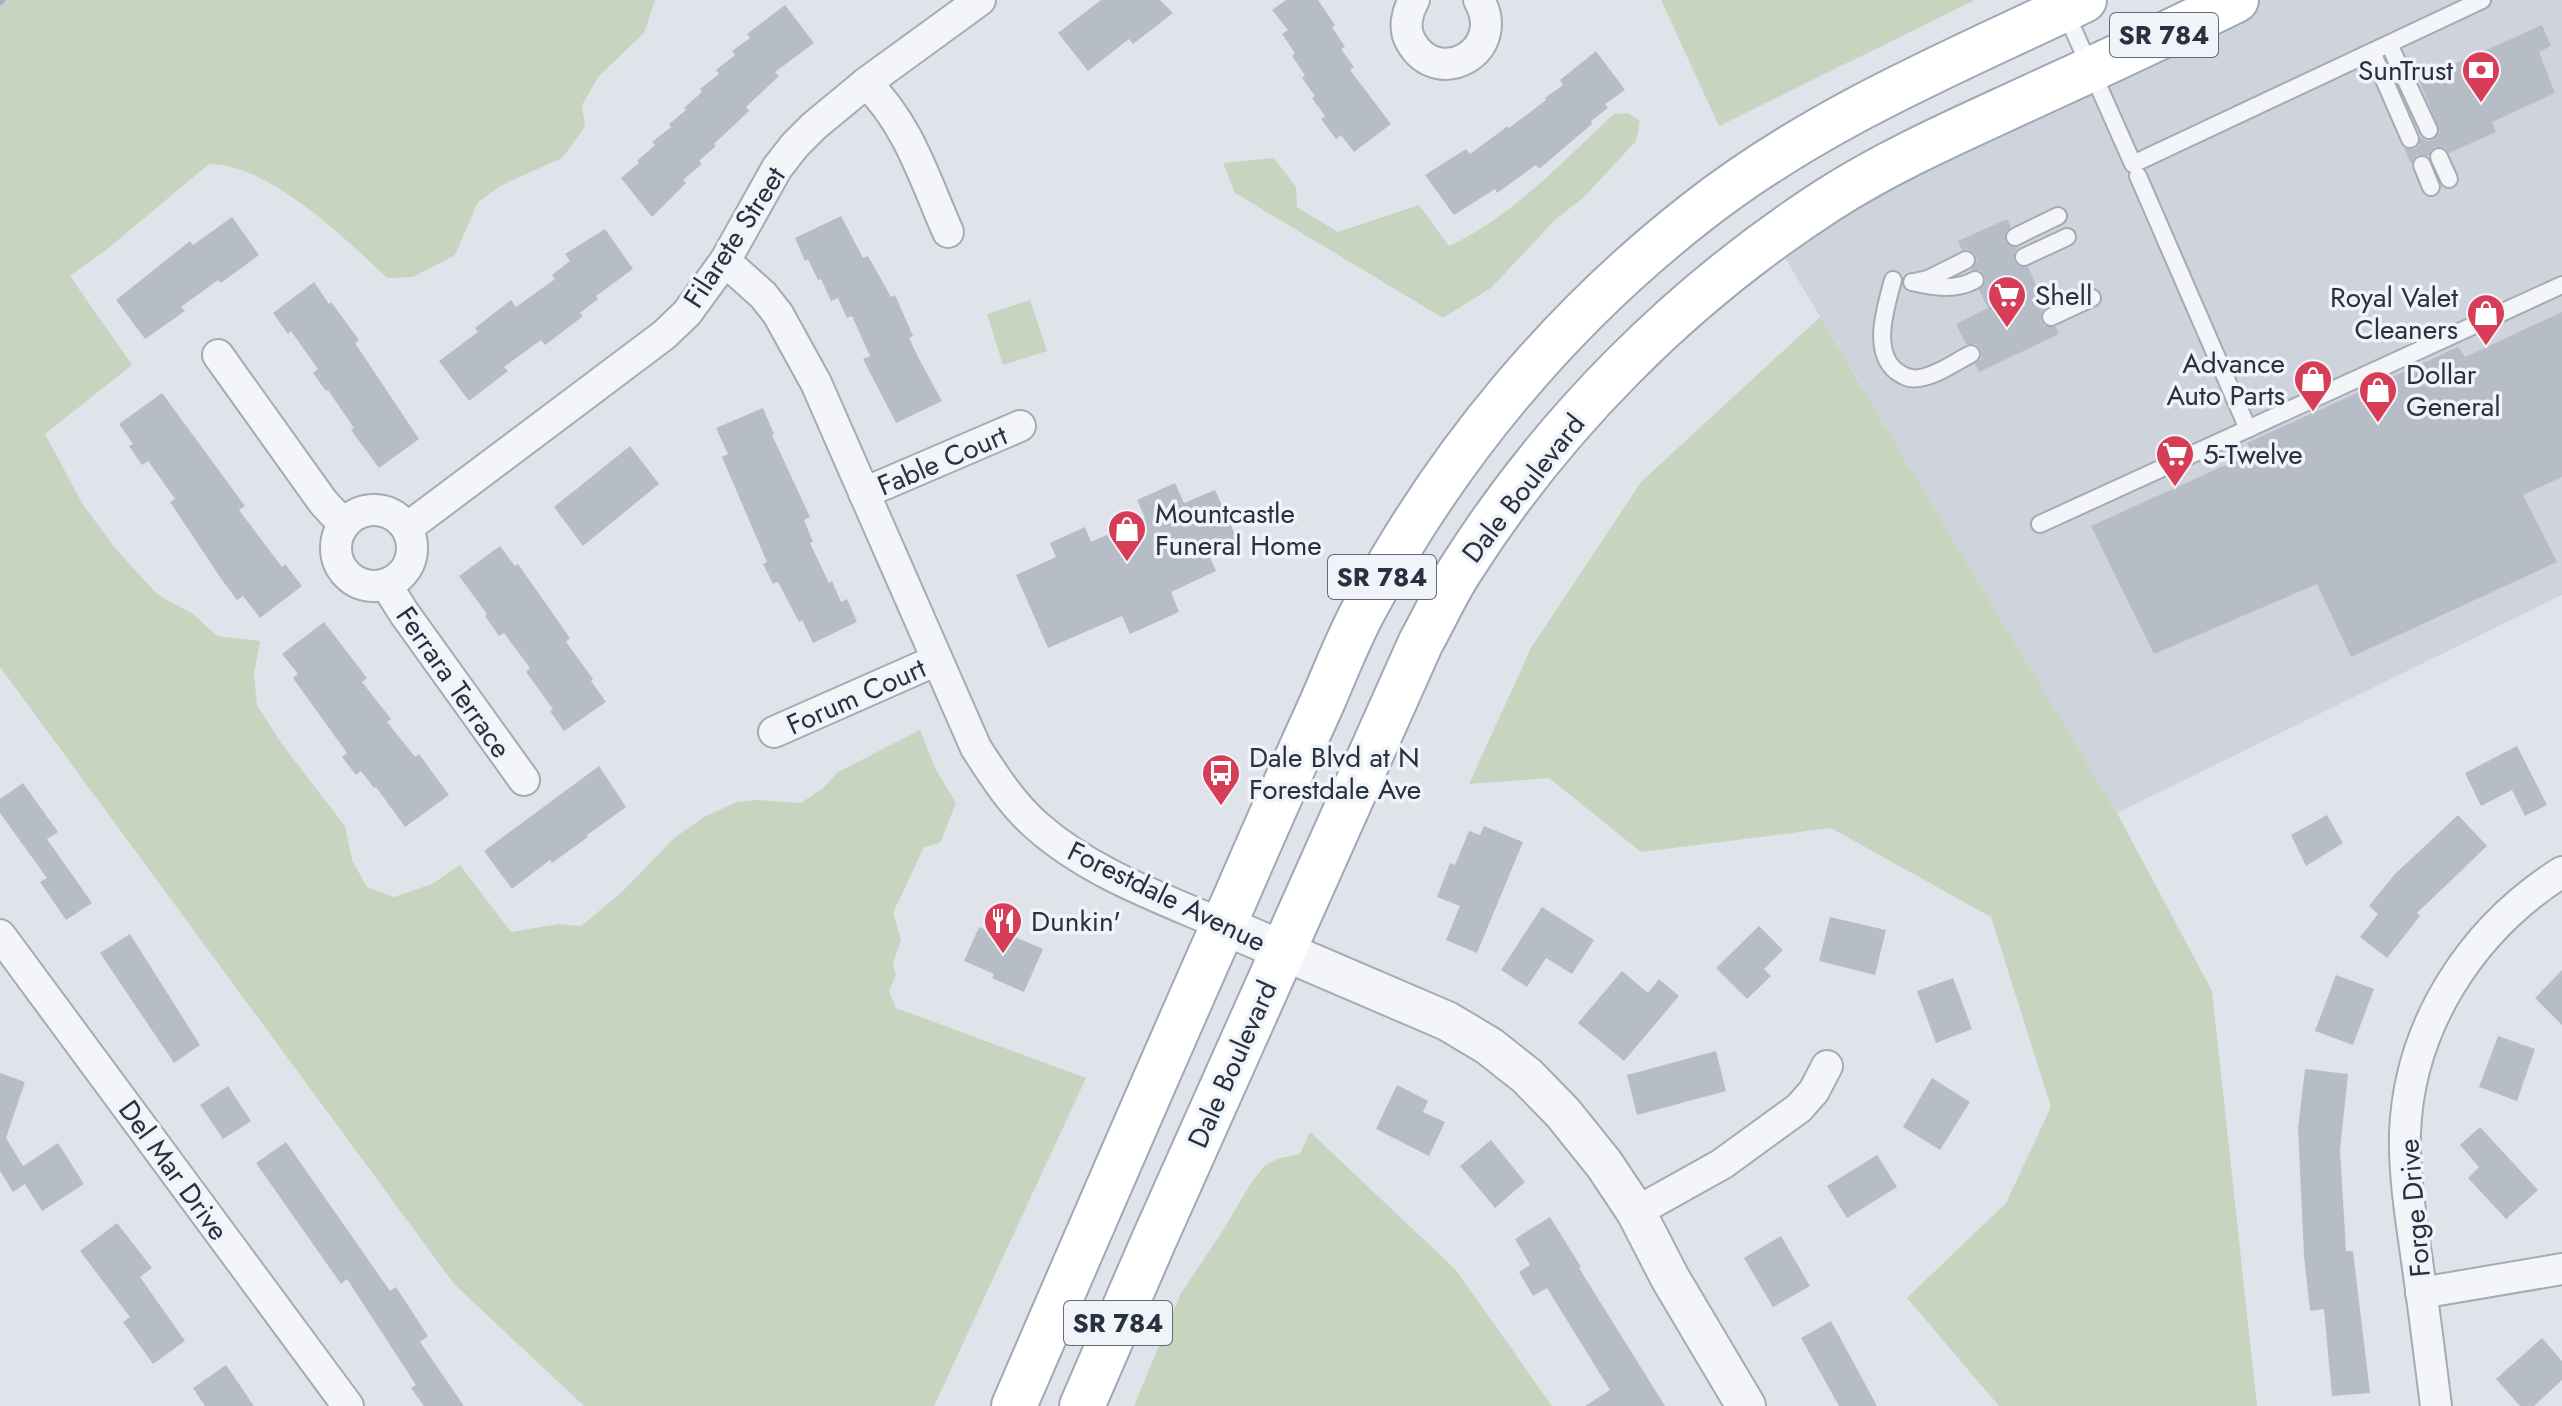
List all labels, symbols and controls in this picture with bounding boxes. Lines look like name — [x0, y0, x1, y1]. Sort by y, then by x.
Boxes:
road number: SR 784 — [2110, 13, 2218, 57]
bank icon: SunTrust — [2460, 49, 2502, 104]
place label: SunTrust — [2358, 50, 2453, 91]
street label: Filarete Street — [673, 158, 796, 316]
supermarket icon: Shell — [1986, 274, 2028, 329]
place label: Shell — [2035, 275, 2092, 316]
place label: Royal Valet Cleaners — [2330, 277, 2458, 350]
shop icon: Royal Valet Cleaners — [2465, 292, 2507, 347]
place label: Advance Auto Parts — [2166, 343, 2285, 416]
place label: Dollar General — [2406, 354, 2501, 427]
shop icon: Advance Auto Parts — [2292, 358, 2334, 413]
shop icon: Dollar General — [2357, 369, 2399, 424]
street label: Dale Boulevard — [1452, 405, 1595, 572]
street label: Fable Court — [871, 415, 1014, 506]
supermarket icon: 5-Twelve — [2154, 433, 2196, 488]
place label: 5-Twelve — [2203, 434, 2303, 475]
place label: Mountcastle Funeral Home — [1155, 493, 1322, 566]
shop icon: Mountcastle Funeral Home — [1106, 508, 1148, 563]
road number: SR 784 — [1328, 555, 1436, 599]
street label: Ferrara Terrace — [386, 598, 521, 766]
street label: Forum Court — [780, 647, 933, 745]
place label: Dale Blvd at N Forestdale Ave — [1249, 737, 1421, 810]
bus stop icon: Dale Blvd at N Forestdale Ave — [1200, 752, 1242, 807]
street label: Forestdale Avenue — [1061, 831, 1273, 962]
restaurant icon: Dunkin' — [982, 900, 1024, 955]
place label: Dunkin' — [1031, 901, 1121, 942]
street label: Dale Boulevard — [1177, 974, 1288, 1154]
street label: Del Mar Drive — [109, 1092, 239, 1249]
street label: Forge Drive — [2388, 1137, 2441, 1279]
road number: SR 784 — [1064, 1301, 1172, 1345]

